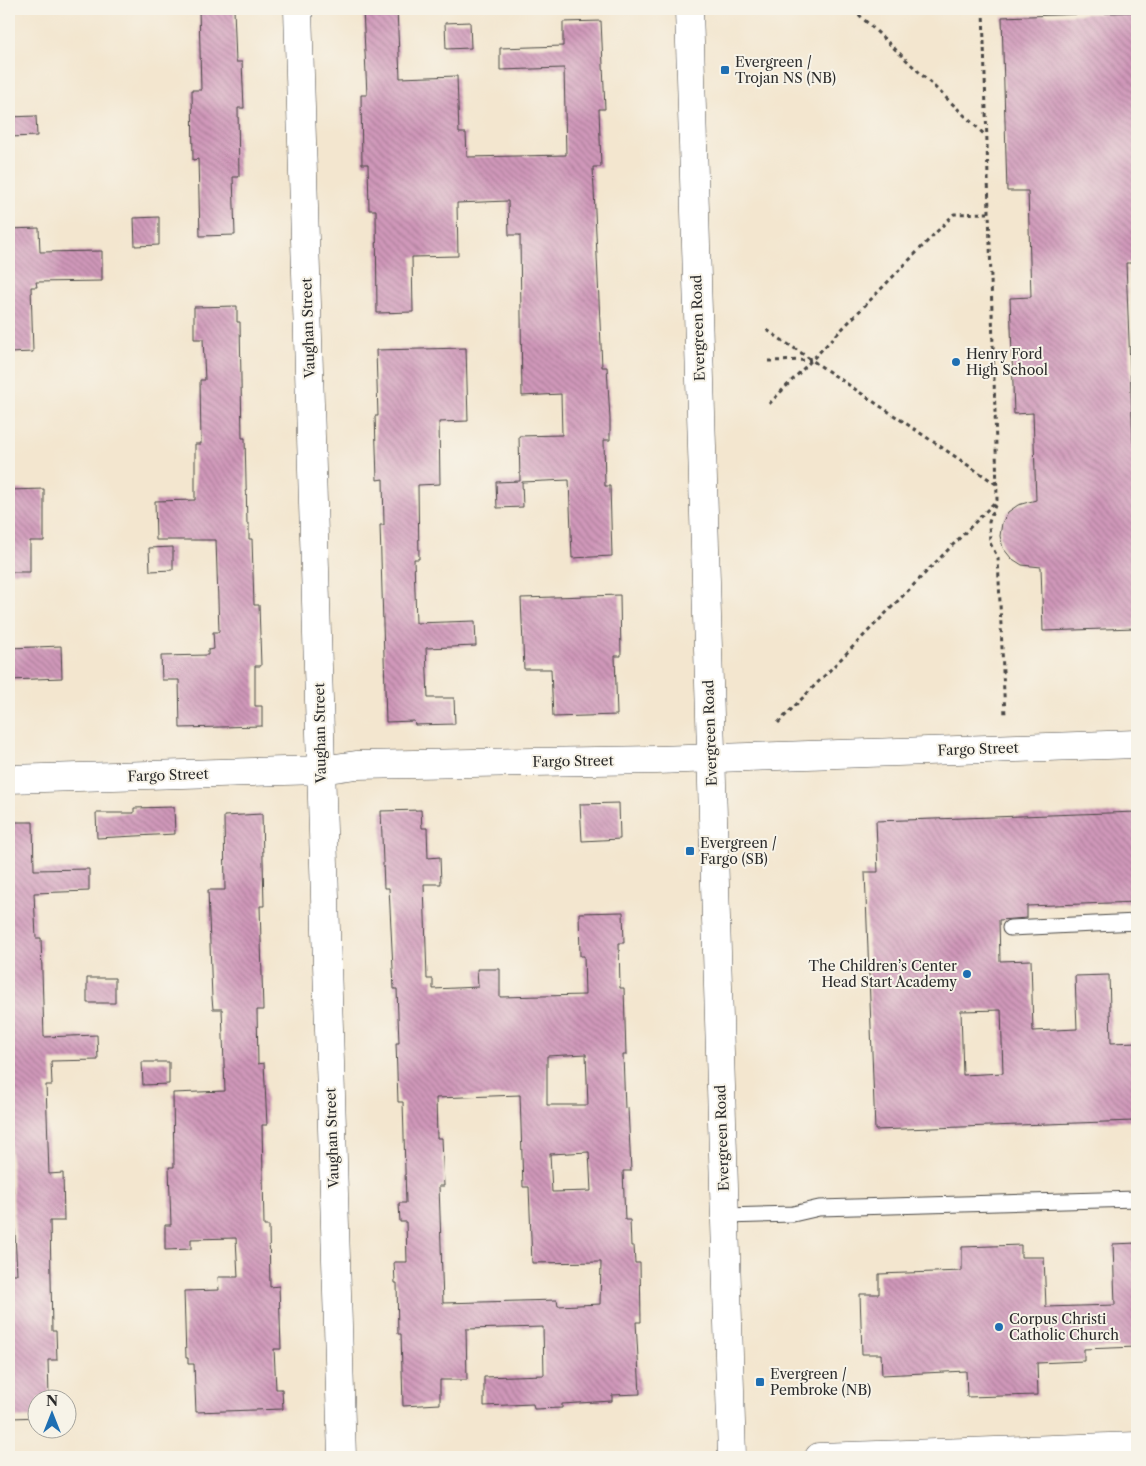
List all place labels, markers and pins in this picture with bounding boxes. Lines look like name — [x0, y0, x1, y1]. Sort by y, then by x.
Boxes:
place label: Evergreen / Trojan NS (NB) — [735, 53, 836, 87]
marker: Evergreen / Trojan NS (NB) — [719, 64, 731, 76]
place label: Henry Ford High School — [966, 345, 1048, 379]
marker: Henry Ford High School — [950, 356, 962, 368]
place label: Evergreen / Fargo (SB) — [700, 834, 777, 868]
marker: Evergreen / Fargo (SB) — [684, 845, 696, 857]
place label: The Children’s Center Head Start Academy — [808, 957, 957, 991]
marker: The Children’s Center Head Start Academy — [961, 968, 973, 980]
place label: Corpus Christi Catholic Church — [1009, 1310, 1119, 1344]
marker: Corpus Christi Catholic Church — [993, 1321, 1005, 1333]
place label: Evergreen / Pembroke (NB) — [770, 1365, 871, 1399]
marker: Evergreen / Pembroke (NB) — [754, 1376, 766, 1388]

